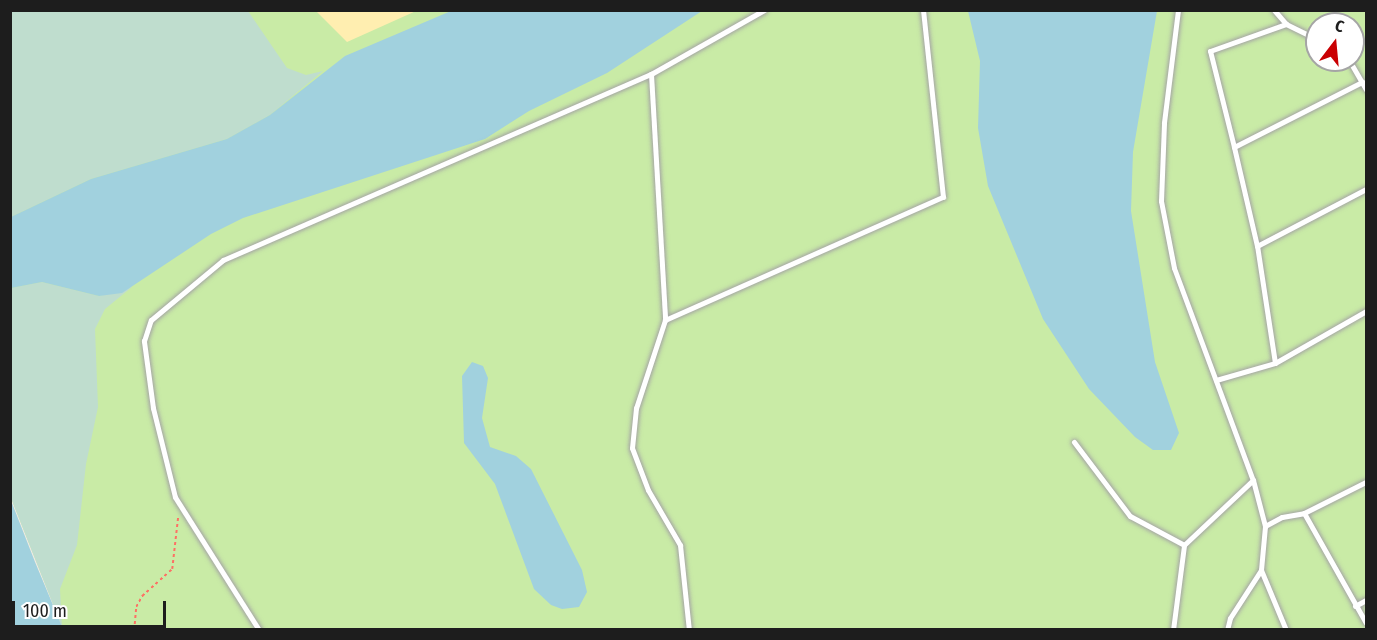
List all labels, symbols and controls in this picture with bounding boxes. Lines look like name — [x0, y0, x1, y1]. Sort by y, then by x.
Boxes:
north arrow — [1305, 12, 1365, 72]
text: С — [1333, 16, 1346, 36]
scale bar — [15, 589, 170, 627]
text: 100 m — [23, 600, 67, 622]

